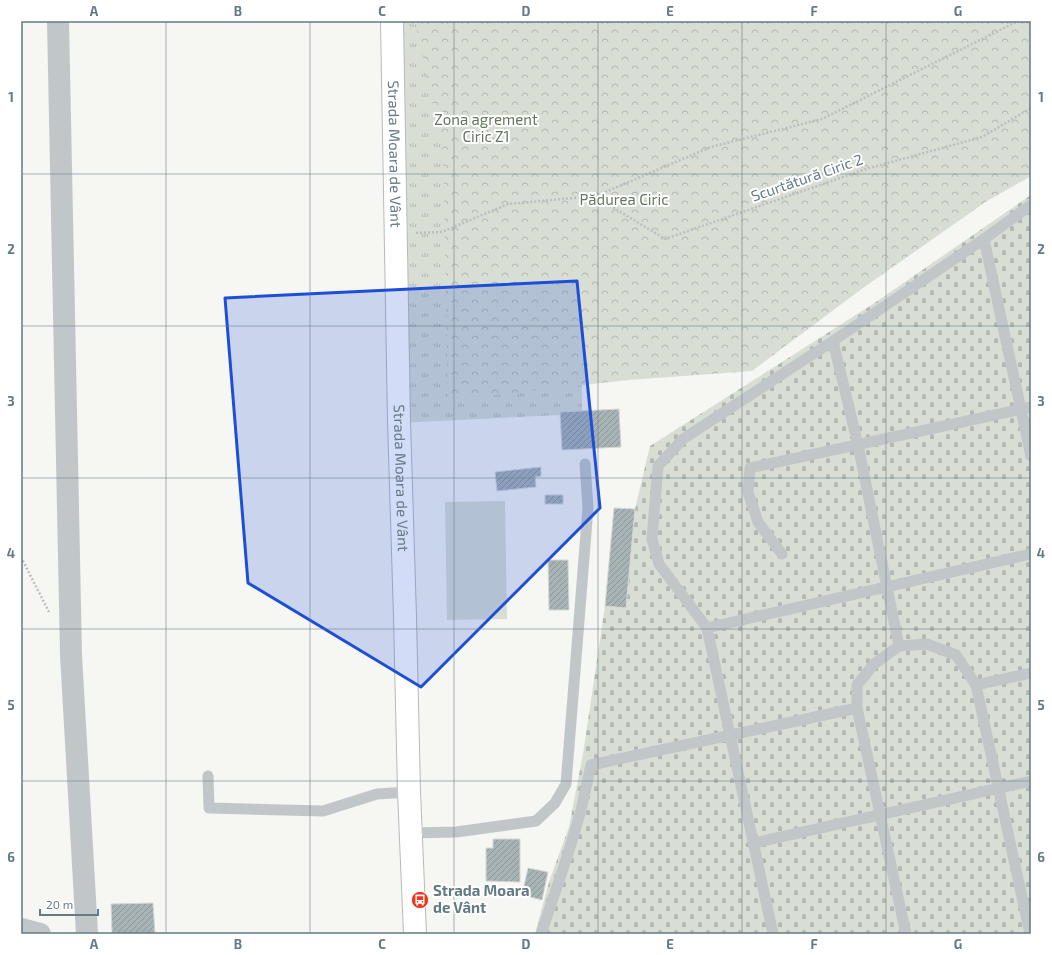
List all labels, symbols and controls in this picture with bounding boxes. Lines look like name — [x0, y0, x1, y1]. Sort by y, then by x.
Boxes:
text: A — [90, 3, 99, 19]
text: B — [234, 3, 242, 19]
text: C — [378, 3, 386, 19]
text: D — [522, 3, 531, 19]
text: E — [666, 3, 674, 19]
text: F — [810, 3, 818, 19]
text: G — [954, 3, 962, 19]
street label: Strada Moara de Vânt — [385, 80, 406, 228]
text: 1 — [8, 89, 14, 105]
text: 1 — [1038, 89, 1044, 105]
park label: Zona agrement Ciric Z1 — [434, 110, 538, 145]
street label: Scurtătură Ciric 2 — [748, 149, 865, 205]
park label: Pădurea Ciric — [580, 190, 668, 208]
text: 2 — [7, 241, 15, 257]
text: 2 — [1037, 241, 1045, 257]
text: 3 — [7, 393, 15, 409]
text: 3 — [1037, 393, 1045, 409]
street label: Strada Moara de Vânt — [391, 404, 413, 552]
text: 4 — [7, 545, 15, 561]
text: 4 — [1037, 545, 1045, 561]
text: 5 — [7, 697, 15, 713]
text: 5 — [1037, 697, 1045, 713]
text: 6 — [7, 849, 15, 865]
text: 6 — [1037, 849, 1045, 865]
place label: Strada Moara de Vânt — [433, 881, 530, 916]
bus stop icon: Strada Moara de Vânt — [410, 890, 430, 910]
scale bar — [40, 891, 98, 917]
text: 20 m — [46, 897, 73, 911]
text: A — [90, 936, 99, 952]
text: B — [234, 936, 242, 952]
text: C — [378, 936, 386, 952]
text: D — [522, 936, 531, 952]
text: E — [666, 936, 674, 952]
text: F — [810, 936, 818, 952]
text: G — [954, 936, 962, 952]

